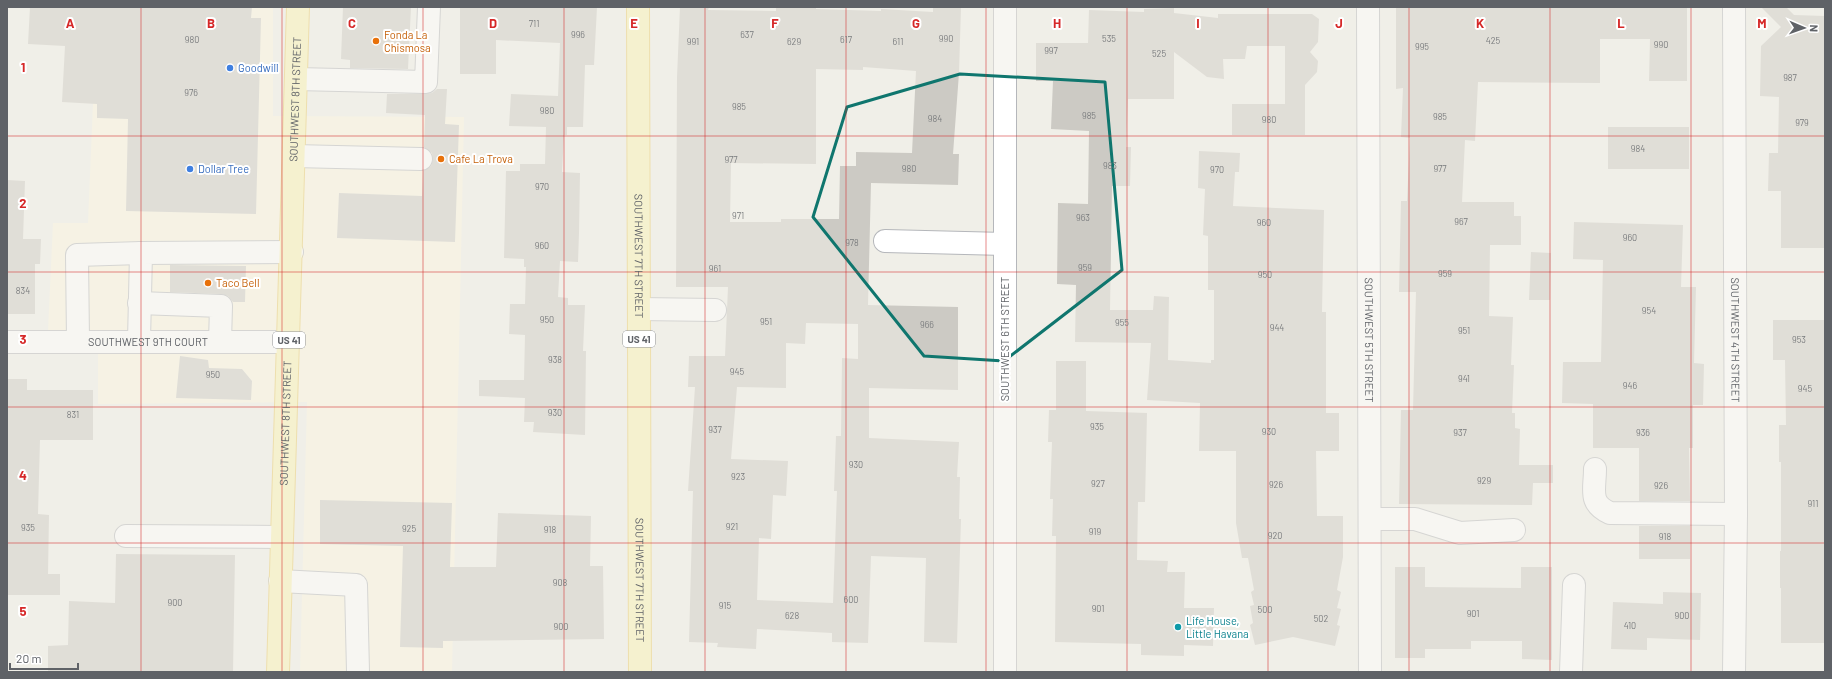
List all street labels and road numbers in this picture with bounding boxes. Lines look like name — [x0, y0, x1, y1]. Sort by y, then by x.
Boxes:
street label: SOUTHWEST 8TH STREET — [286, 37, 303, 162]
street label: SOUTHWEST 7TH STREET — [633, 194, 646, 318]
street label: SOUTHWEST 6TH STREET — [998, 277, 1011, 401]
street label: SOUTHWEST 4TH STREET — [1729, 277, 1743, 403]
street label: SOUTHWEST 5TH STREET — [1363, 278, 1376, 402]
road number: US 41 — [623, 331, 655, 347]
road number: US 41 — [273, 332, 305, 348]
street label: SOUTHWEST 9TH COURT — [88, 335, 208, 348]
street label: SOUTHWEST 8TH STREET — [277, 360, 293, 486]
street label: SOUTHWEST 7TH STREET — [634, 518, 647, 642]

